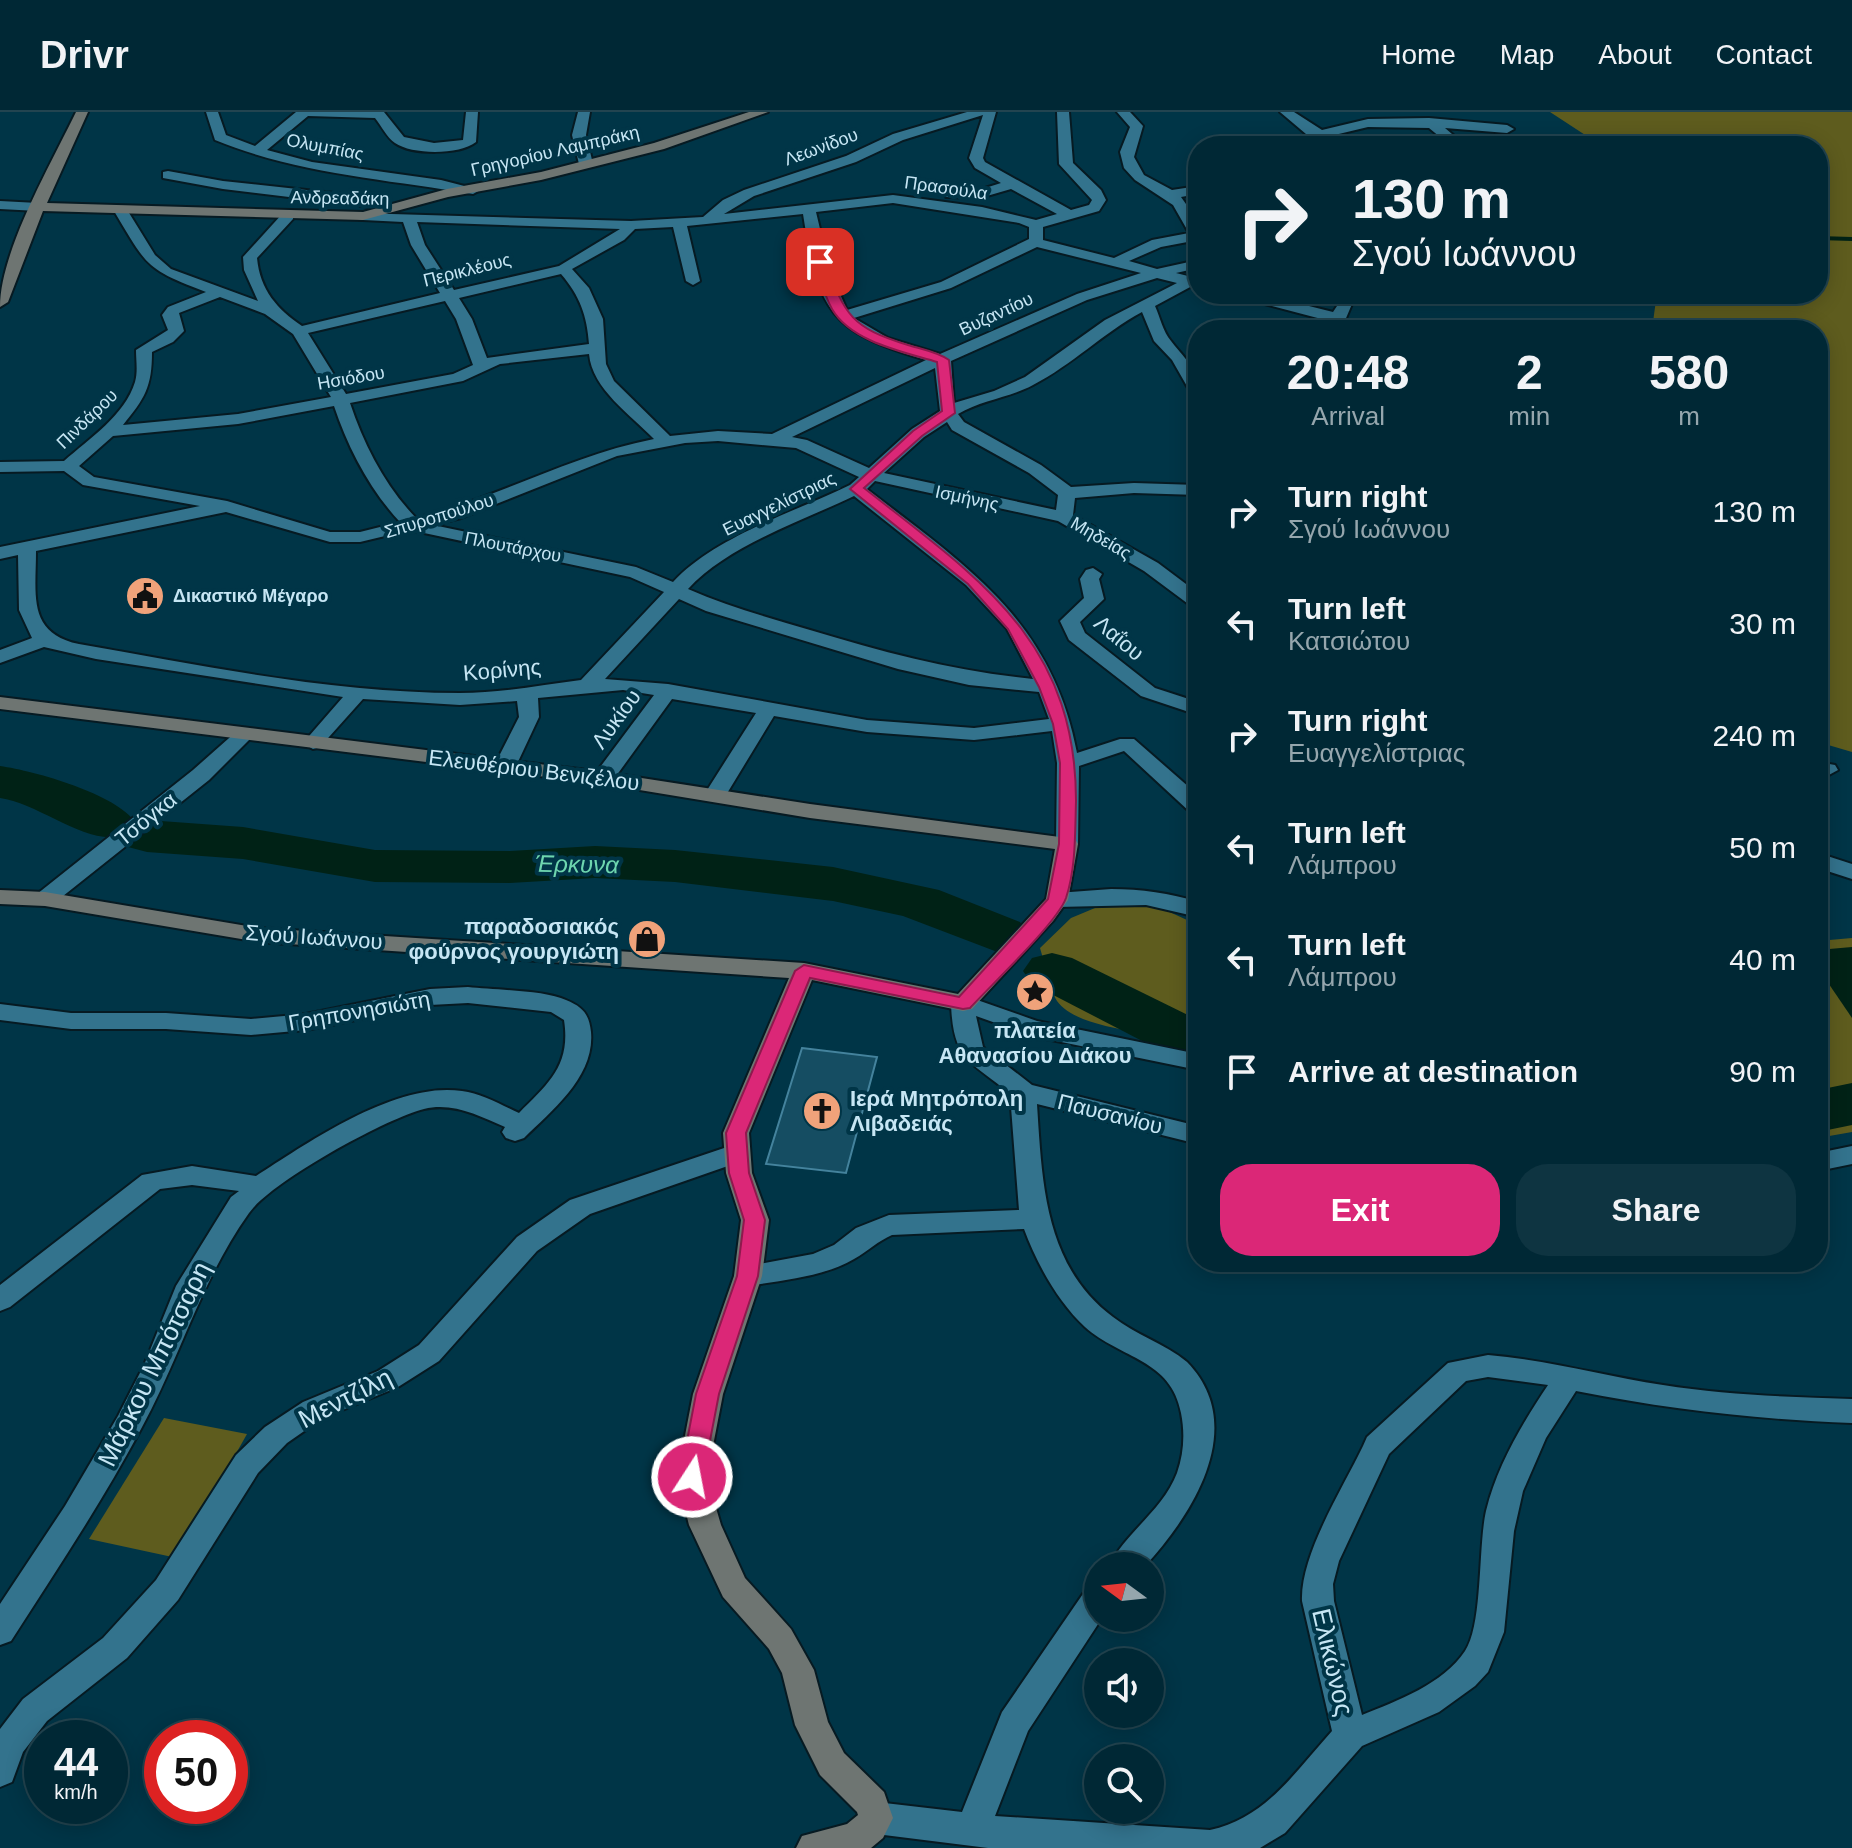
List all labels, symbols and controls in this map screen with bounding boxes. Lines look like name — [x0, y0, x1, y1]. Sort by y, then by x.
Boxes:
text: Drivr — [40, 34, 129, 76]
text: Home — [1381, 39, 1456, 70]
text: Map — [1500, 39, 1554, 70]
text: About — [1598, 39, 1672, 70]
text: Contact — [1716, 39, 1812, 70]
street label: Γρηγορίου Λαμπράκη — [469, 122, 641, 180]
street label: Λεωνίδου — [781, 124, 861, 170]
street label: Ολυμπίας — [285, 130, 366, 164]
text: 130 m — [1352, 167, 1511, 230]
icon: right — [1220, 168, 1324, 272]
street label: Πρασούλα — [903, 172, 989, 204]
street label: Ανδρεαδάκη — [290, 187, 390, 209]
pin — [786, 228, 854, 296]
text: Σγού Ιωάννου — [1352, 233, 1577, 274]
icon: arrive — [798, 240, 842, 284]
street label: Περικλέους — [421, 249, 513, 291]
street label: Βυζαντίου — [956, 288, 1036, 340]
text: 20:48 — [1287, 346, 1410, 399]
text: 2 — [1516, 346, 1543, 399]
text: 580 — [1649, 346, 1729, 399]
street label: Ησιόδου — [316, 362, 386, 394]
street label: Πινδάρου — [53, 385, 121, 453]
text: Arrival — [1311, 401, 1385, 431]
text: min — [1508, 401, 1550, 431]
text: m — [1678, 401, 1700, 431]
street label: Ευαγγελίστριας — [719, 468, 839, 540]
text: Turn right — [1288, 480, 1427, 513]
street label: Ισμήνης — [934, 482, 1001, 515]
street label: Σπυροπούλου — [382, 490, 496, 542]
icon: right — [1220, 490, 1264, 534]
text: 130 m — [1713, 495, 1796, 528]
street label: Μηδείας — [1067, 513, 1135, 563]
text: Σγού Ιωάννου — [1288, 514, 1450, 544]
street label: Πλουτάρχου — [463, 528, 563, 566]
public building icon: Δικαστικό Μέγαρο — [124, 575, 166, 617]
place label: Δικαστικό Μέγαρο — [173, 586, 329, 606]
text: Turn left — [1288, 592, 1406, 625]
icon: left — [1220, 602, 1264, 646]
text: 30 m — [1729, 607, 1796, 640]
street label: Λαΐου — [1089, 610, 1149, 666]
text: Κατσιώτου — [1288, 626, 1410, 656]
street label: Κορίνης — [462, 654, 542, 686]
street label: Λυκίου — [586, 685, 646, 753]
text: Turn right — [1288, 704, 1427, 737]
icon: right — [1220, 714, 1264, 758]
text: 240 m — [1713, 719, 1796, 752]
text: Ευαγγελίστριας — [1288, 738, 1465, 768]
street label: Ελευθέριου Βενιζέλου — [427, 745, 641, 795]
street label: Τσόγκα — [110, 787, 182, 851]
text: Turn left — [1288, 816, 1406, 849]
icon: left — [1220, 826, 1264, 870]
text: 50 m — [1729, 831, 1796, 864]
water label: Έρκυνα — [535, 850, 620, 878]
text: Λάμπρου — [1288, 850, 1397, 880]
place label: παραδοσιακός φούρνος γουργιώτη — [409, 914, 619, 964]
shop icon: παραδοσιακός φούρνος γουργιώτη — [626, 918, 668, 960]
street label: Σγού Ιωάννου — [245, 920, 383, 954]
text: Turn left — [1288, 928, 1406, 961]
icon: left — [1220, 938, 1264, 982]
text: 40 m — [1729, 943, 1796, 976]
text: Λάμπρου — [1288, 962, 1397, 992]
place icon: πλατεία Αθανασίου Διάκου — [1014, 971, 1056, 1013]
street label: Γρηπονησιώτη — [286, 986, 432, 1036]
place label: πλατεία Αθανασίου Διάκου — [939, 1018, 1132, 1068]
icon: arrive — [1220, 1050, 1264, 1094]
text: Arrive at destination — [1288, 1055, 1578, 1088]
text: 90 m — [1729, 1055, 1796, 1088]
place label: Ιερά Μητρόπολη Λιβαδειάς — [850, 1086, 1023, 1136]
street label: Παυσανίου — [1055, 1089, 1165, 1139]
church icon: Ιερά Μητρόπολη Λιβαδειάς — [801, 1090, 843, 1132]
button: Exit — [1220, 1164, 1500, 1256]
button: Share — [1516, 1164, 1796, 1256]
street label: Μάρκου Μπότσαρη — [91, 1257, 217, 1471]
street label: Μεντζίλη — [293, 1362, 397, 1434]
position arrow — [650, 1435, 734, 1519]
north arrow — [1084, 1552, 1164, 1632]
map controls — [1084, 1552, 1164, 1824]
street label: Ελικώνος — [1306, 1605, 1360, 1719]
button: sound — [1084, 1648, 1164, 1728]
speed limit sign: 50 — [144, 1720, 248, 1824]
text: 44 — [54, 1740, 98, 1784]
button: search — [1084, 1744, 1164, 1824]
text: km/h — [54, 1781, 98, 1803]

